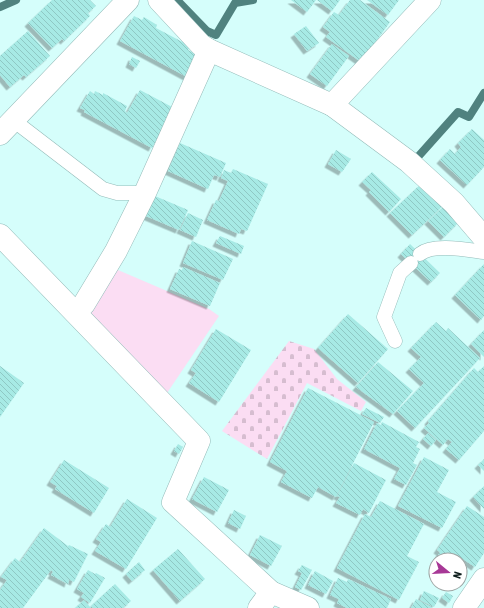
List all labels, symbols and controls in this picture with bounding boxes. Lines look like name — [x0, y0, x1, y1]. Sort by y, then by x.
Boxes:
north arrow — [428, 552, 468, 592]
text: N — [451, 570, 464, 580]

